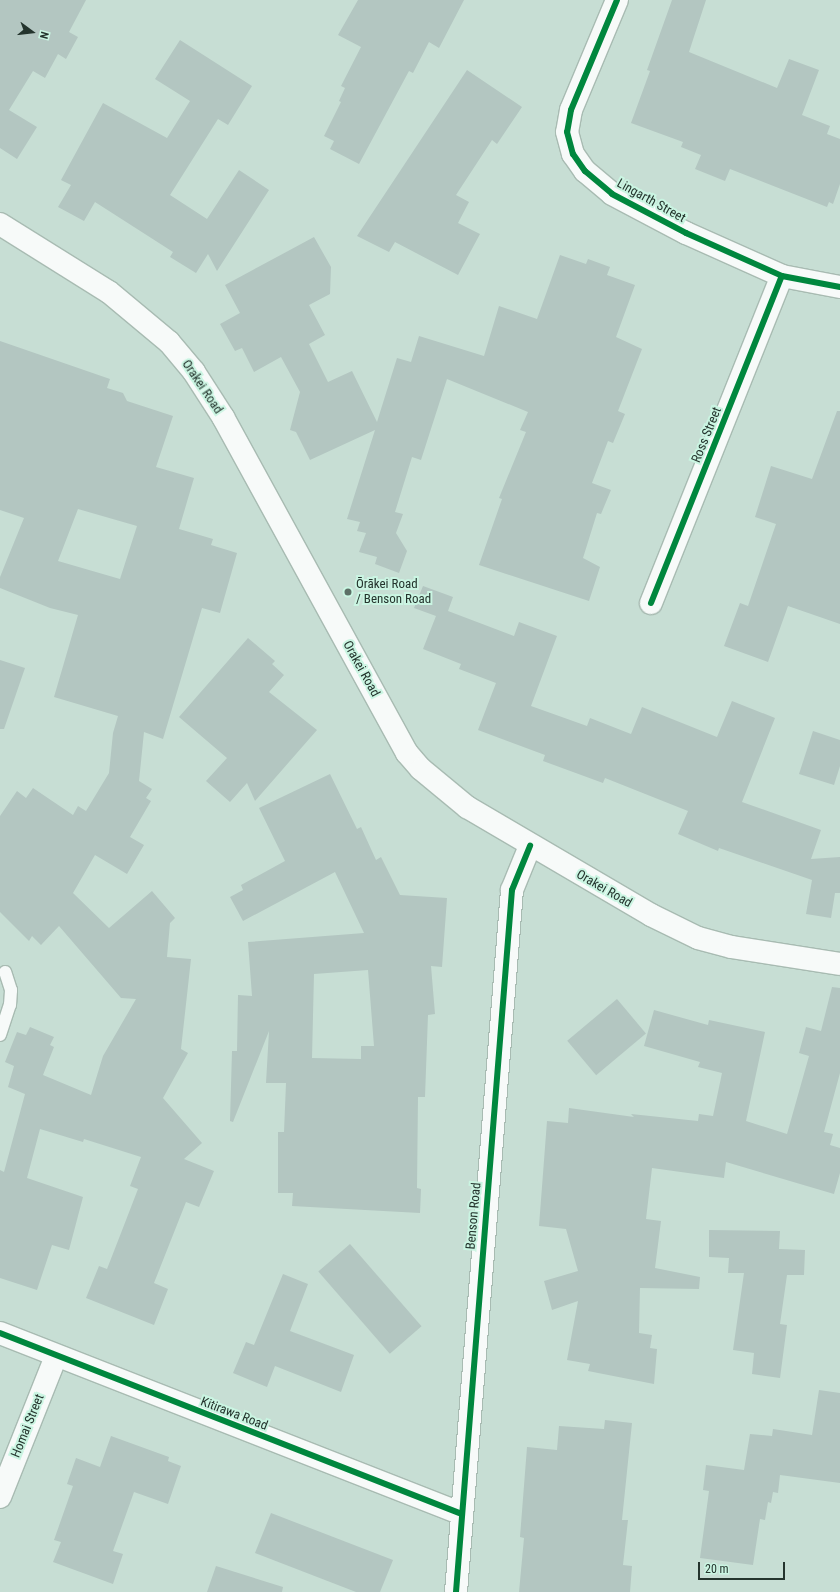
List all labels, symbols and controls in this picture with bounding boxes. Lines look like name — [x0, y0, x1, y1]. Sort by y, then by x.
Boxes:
north arrow — [12, 12, 52, 52]
text: N — [37, 30, 51, 40]
street label: Lingarth Street — [614, 176, 688, 226]
street label: Orakei Road — [178, 357, 226, 417]
street label: Ross Street — [689, 405, 725, 465]
place label: Ōrākei Road / Benson Road — [356, 577, 431, 608]
marker: Ōrākei Road / Benson Road — [343, 587, 353, 597]
street label: Orakei Road — [339, 638, 383, 700]
street label: Orakei Road — [573, 867, 635, 911]
street label: Benson Road — [463, 1182, 485, 1250]
street label: Homai Street — [8, 1392, 48, 1460]
street label: Kitirawa Road — [198, 1394, 270, 1434]
scale bar — [700, 1554, 787, 1580]
text: 20 m — [705, 1562, 729, 1576]

